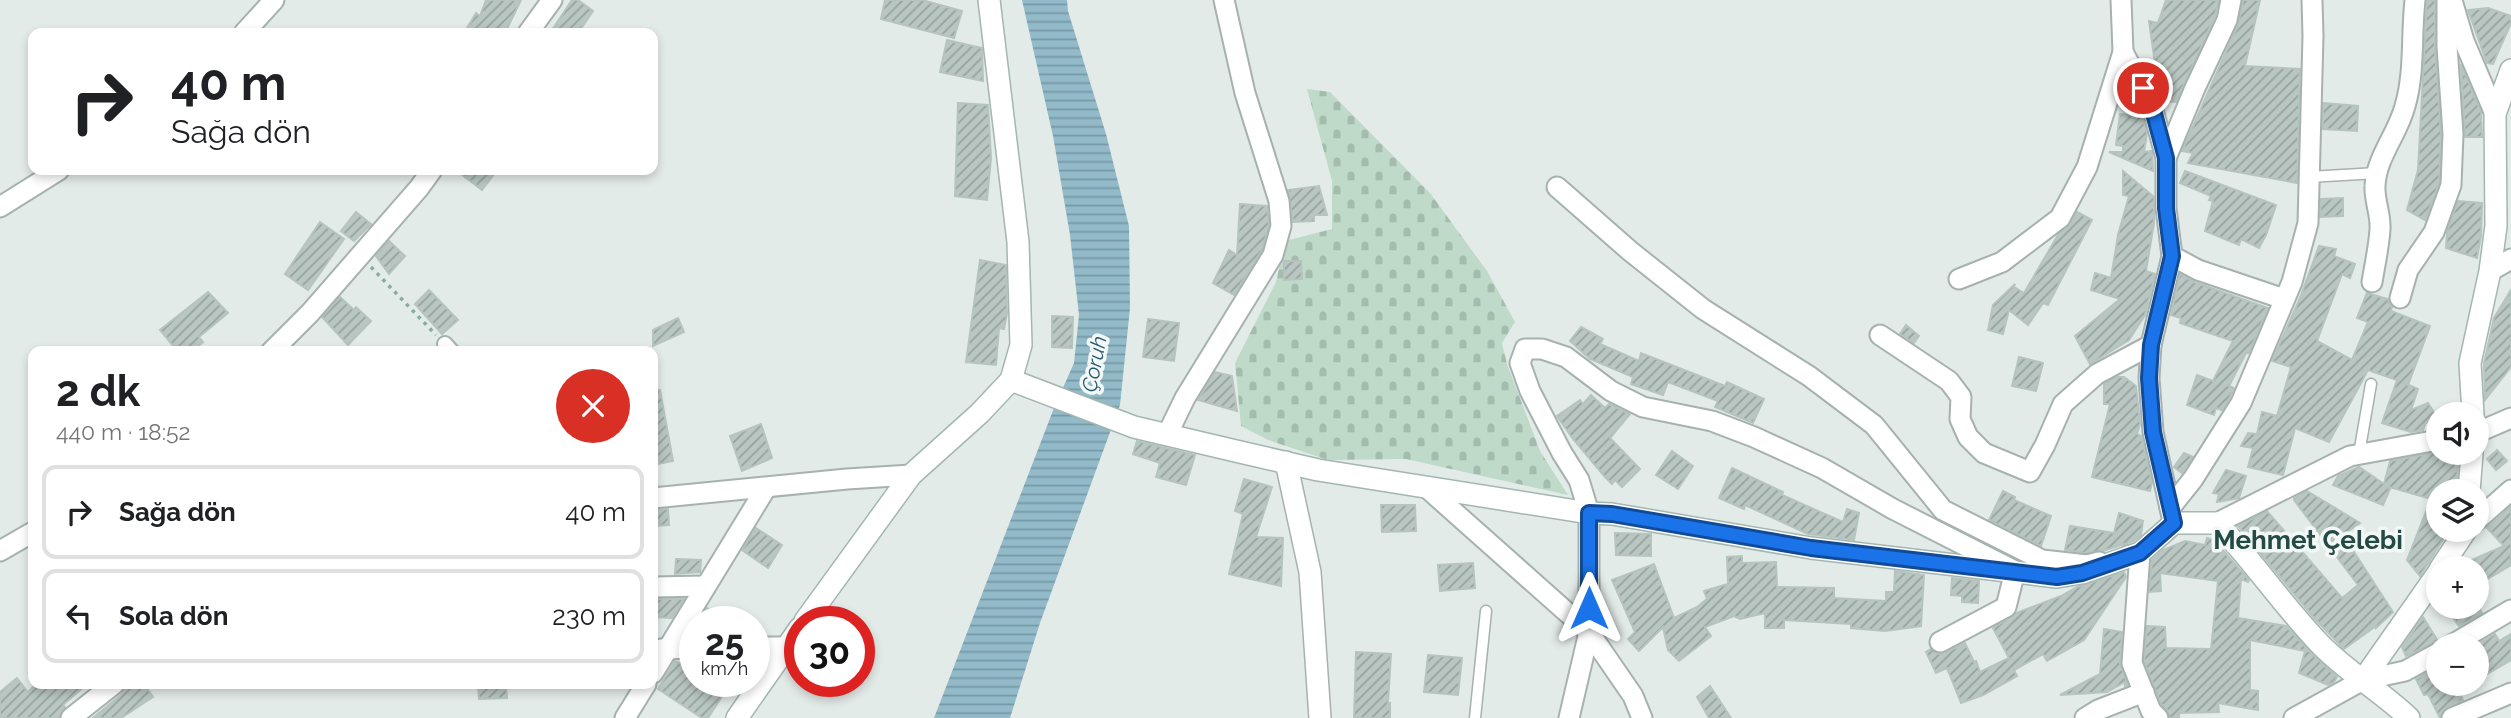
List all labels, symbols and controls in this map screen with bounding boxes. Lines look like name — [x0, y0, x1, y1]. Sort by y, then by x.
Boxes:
text: 40 m — [171, 54, 286, 111]
icon: right — [56, 56, 147, 147]
pin — [2113, 58, 2173, 118]
icon: arrive — [2124, 69, 2162, 107]
text: Sağa dön — [171, 113, 311, 150]
water label: Çoruh — [1076, 334, 1112, 394]
text: 2 dk — [56, 367, 140, 416]
button: close — [556, 369, 630, 443]
map controls — [2426, 402, 2489, 696]
button: sound — [2426, 402, 2489, 465]
text: 440 m · 18:52 — [56, 418, 191, 445]
button: layers — [2426, 479, 2489, 542]
icon: right — [60, 493, 98, 531]
text: Sağa dön — [119, 497, 236, 527]
text: 40 m — [565, 497, 626, 527]
district label: Mehmet Çelebi — [2213, 525, 2403, 555]
button: + — [2426, 556, 2489, 619]
position arrow — [1552, 571, 1626, 645]
icon: left — [60, 597, 98, 635]
text: Sola dön — [119, 601, 228, 631]
text: 230 m — [552, 601, 626, 631]
speed limit sign: 30 — [784, 606, 875, 697]
text: 25 — [705, 622, 744, 663]
button: − — [2426, 633, 2489, 696]
text: km/h — [701, 658, 748, 679]

